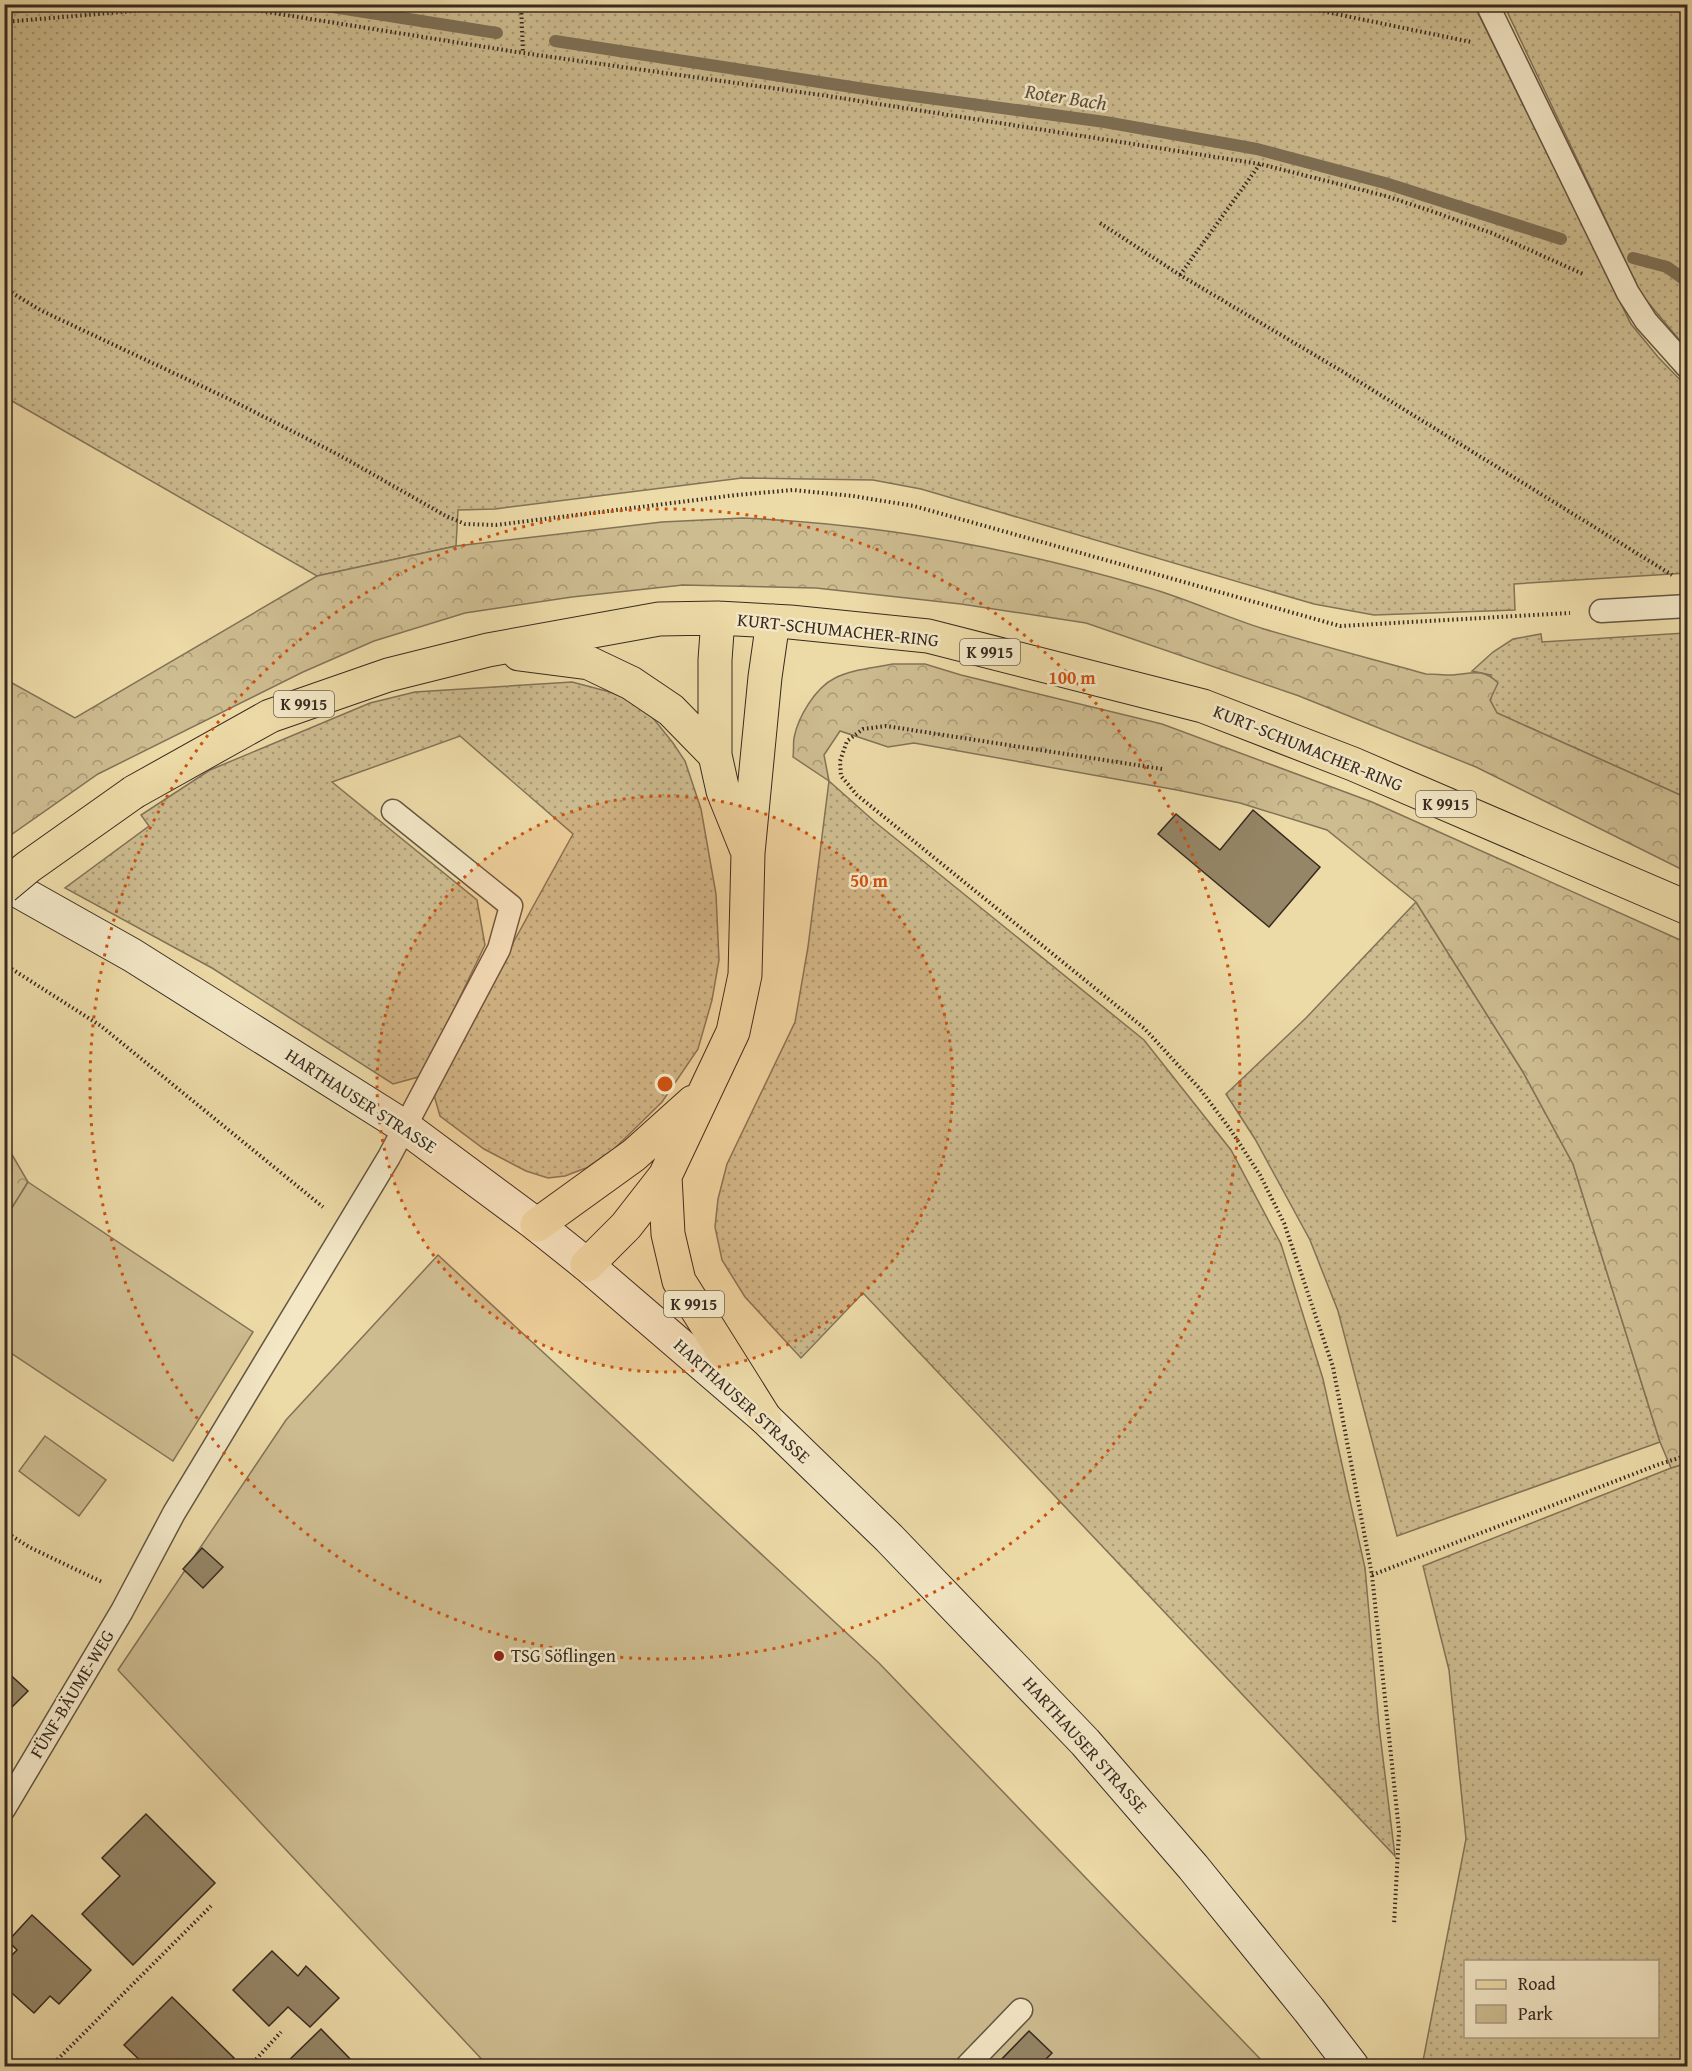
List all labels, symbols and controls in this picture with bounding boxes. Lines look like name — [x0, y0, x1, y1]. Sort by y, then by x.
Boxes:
water label: Roter Bach — [1022, 76, 1109, 117]
street label: KURT-SCHUMACHER-RING — [736, 606, 940, 654]
road number: K 9915 — [960, 639, 1020, 665]
text: 100 m — [1048, 664, 1096, 691]
road number: K 9915 — [274, 691, 334, 717]
street label: KURT-SCHUMACHER-RING — [1209, 697, 1407, 798]
road number: K 9915 — [1416, 791, 1476, 817]
text: 50 m — [850, 867, 889, 894]
street label: HARTHAUSER STRASSE — [280, 1041, 442, 1160]
centre of rings — [655, 1074, 675, 1094]
road number: K 9915 — [664, 1291, 724, 1317]
street label: HARTHAUSER STRASSE — [668, 1332, 817, 1470]
street label: FÜNF-BÄUME-WEG — [23, 1624, 121, 1763]
place label: TSG Söflingen — [511, 1642, 616, 1669]
marker: TSG Söflingen — [492, 1649, 506, 1663]
street label: HARTHAUSER STRASSE — [1016, 1670, 1154, 1819]
legend — [1464, 1960, 1659, 2038]
text: Road — [1518, 1970, 1556, 1997]
text: Park — [1518, 2000, 1554, 2027]

